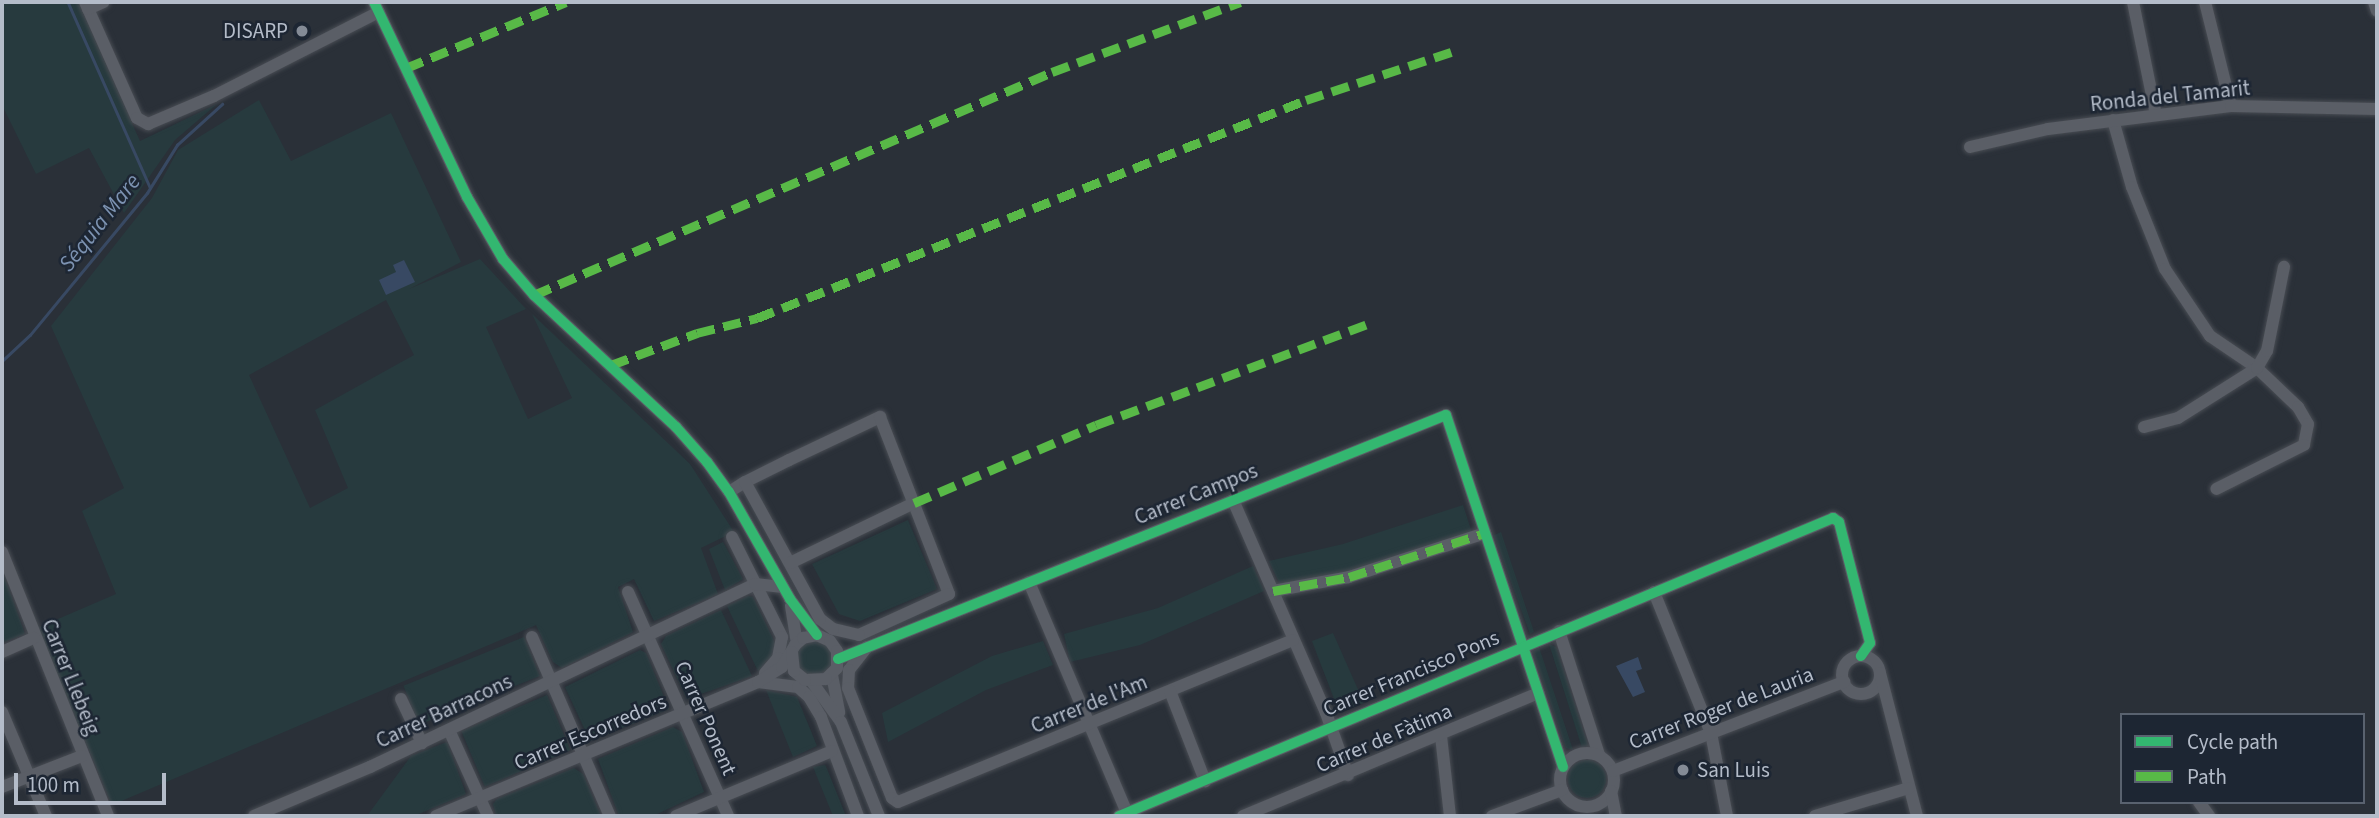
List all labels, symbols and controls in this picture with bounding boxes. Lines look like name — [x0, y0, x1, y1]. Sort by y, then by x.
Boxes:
place label: DISARP — [223, 18, 288, 44]
marker: DISARP — [294, 23, 310, 39]
street label: Ronda del Tamarit — [2089, 75, 2251, 117]
water label: Séquia Mare — [53, 169, 147, 277]
street label: Carrer Campos — [1131, 458, 1261, 530]
street label: Carrer Llebeig — [36, 615, 106, 739]
street label: Carrer Francisco Pons — [1319, 624, 1503, 722]
street label: Carrer Ponent — [670, 657, 742, 779]
street label: Carrer Roger de Lauria — [1625, 661, 1817, 755]
street label: Carrer Barracons — [372, 668, 516, 754]
street label: Carrer de l'Am — [1027, 669, 1151, 739]
street label: Carrer Escorredors — [510, 689, 670, 775]
street label: Carrer de Fàtima — [1312, 698, 1456, 778]
legend — [2120, 713, 2365, 804]
text: Cycle path — [2187, 727, 2278, 757]
place label: San Luis — [1697, 757, 1770, 783]
scale bar — [18, 758, 170, 802]
marker: San Luis — [1675, 762, 1691, 778]
text: Path — [2187, 762, 2227, 792]
text: 100 m — [27, 770, 80, 800]

